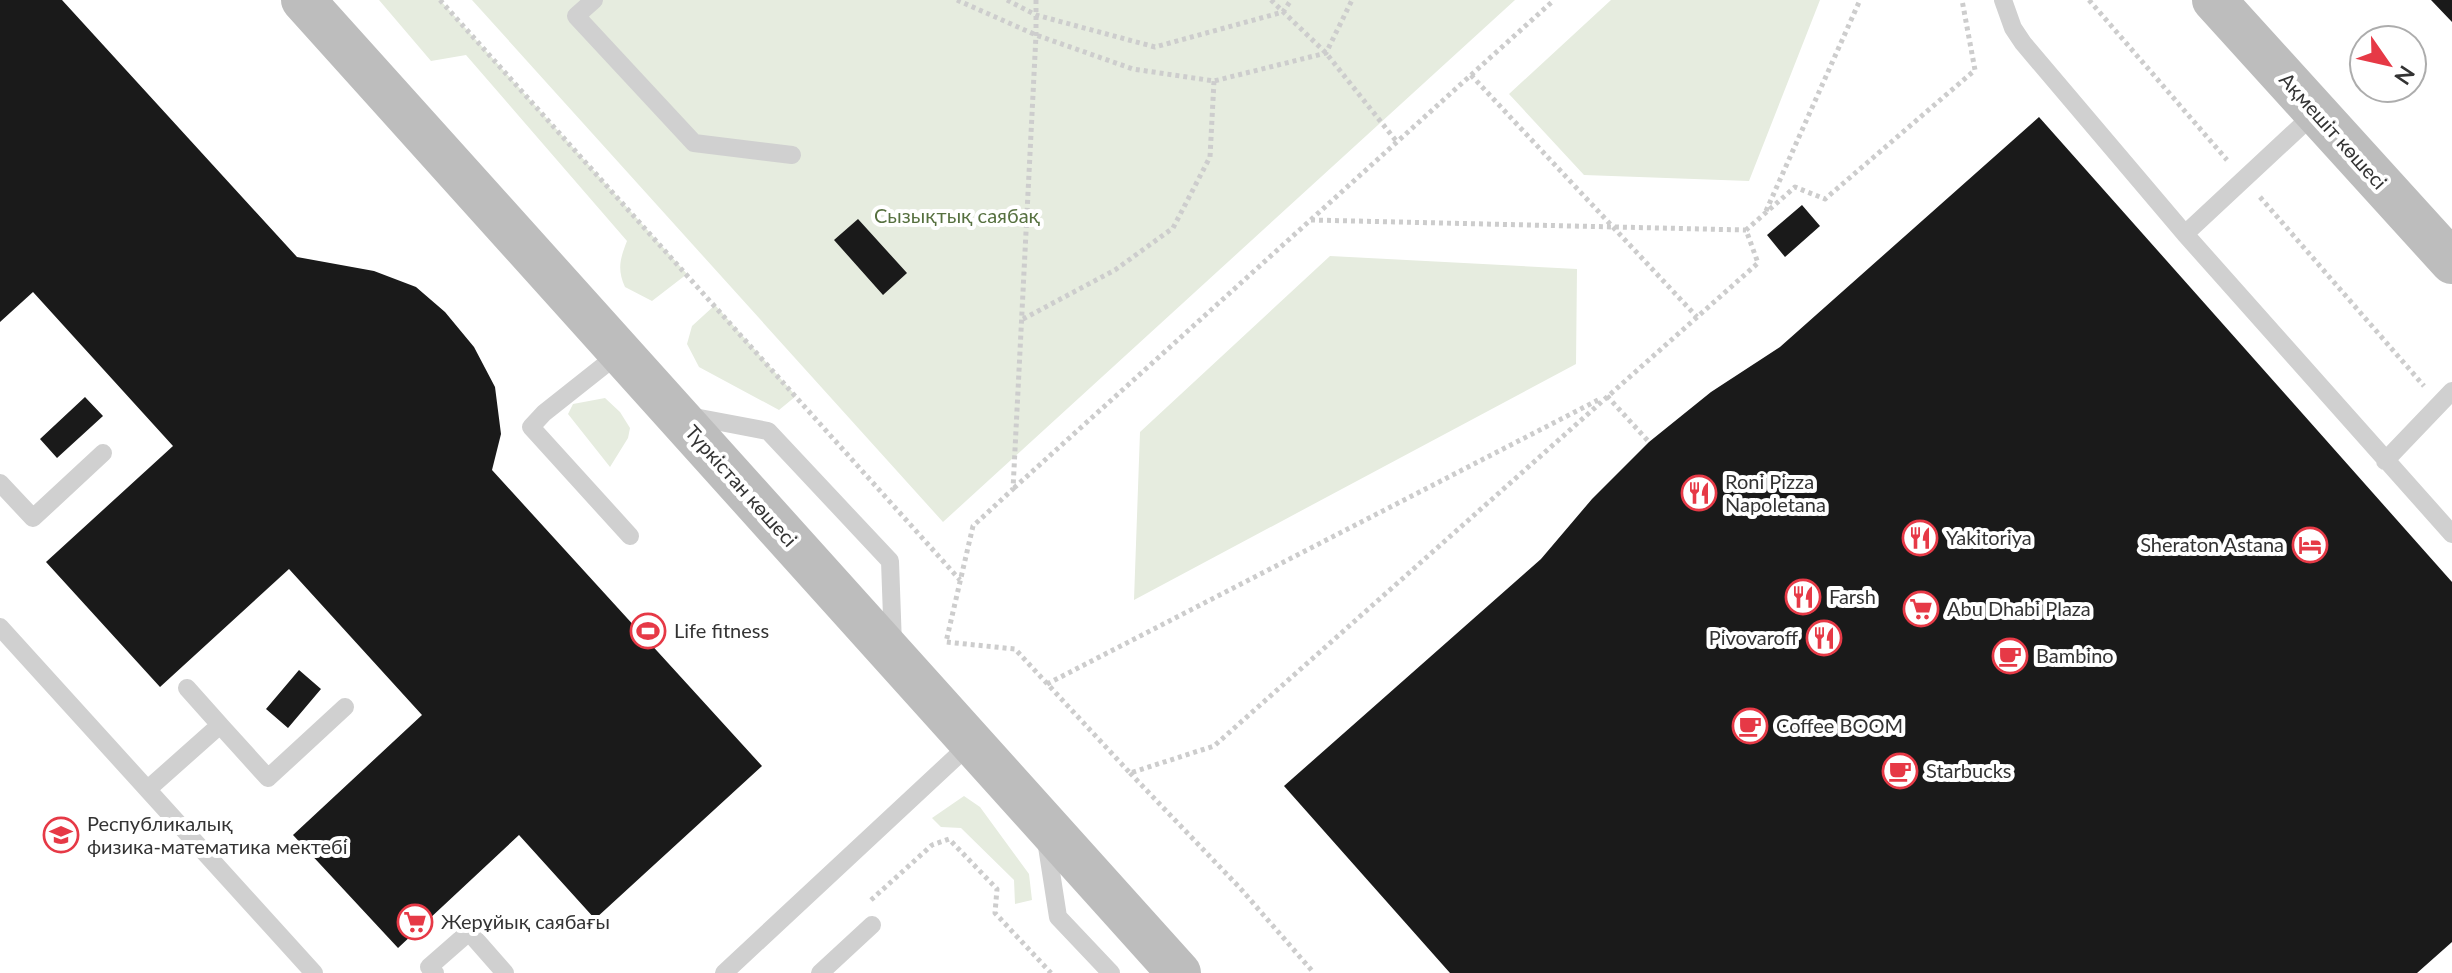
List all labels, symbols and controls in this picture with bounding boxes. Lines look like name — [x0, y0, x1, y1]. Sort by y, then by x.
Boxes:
north arrow — [2348, 24, 2428, 104]
text: N — [2389, 61, 2421, 90]
street label: Ақмешіт көшесі — [2275, 67, 2392, 194]
park label: Сызықтық саябақ — [874, 203, 1041, 227]
street label: Түркістан көшесі — [681, 420, 803, 551]
place label: Roni Pizza Napoletana — [1725, 469, 1826, 516]
restaurant icon: Roni Pizza Napoletana — [1680, 474, 1718, 512]
restaurant icon: Yakitoriya — [1901, 519, 1939, 557]
place label: Yakitoriya — [1946, 525, 2032, 549]
hotel icon: Sheraton Astana — [2291, 526, 2329, 564]
place label: Sheraton Astana — [2140, 532, 2284, 556]
restaurant icon: Farsh — [1784, 578, 1822, 616]
place label: Farsh — [1829, 584, 1876, 608]
supermarket icon: Abu Dhabi Plaza — [1902, 590, 1940, 628]
place label: Abu Dhabi Plaza — [1947, 596, 2091, 620]
sports icon: Life fitness — [629, 612, 667, 650]
place label: Life fitness — [674, 618, 769, 642]
restaurant icon: Pivovaroff — [1805, 619, 1843, 657]
place label: Pivovaroff — [1709, 625, 1799, 649]
cafe icon: Bambino — [1991, 637, 2029, 675]
place label: Bambino — [2036, 643, 2114, 667]
cafe icon: Coffee BOOM — [1731, 707, 1769, 745]
place label: Coffee BOOM — [1776, 713, 1903, 737]
cafe icon: Starbucks — [1881, 752, 1919, 790]
place label: Starbucks — [1926, 758, 2012, 782]
place label: Республикалық физика-математика мектебі — [87, 811, 348, 858]
school or university icon: Республикалық физика-математика мектебі — [42, 816, 80, 854]
supermarket icon: Жерұйық саябағы — [396, 903, 434, 941]
place label: Жерұйық саябағы — [441, 909, 610, 933]

